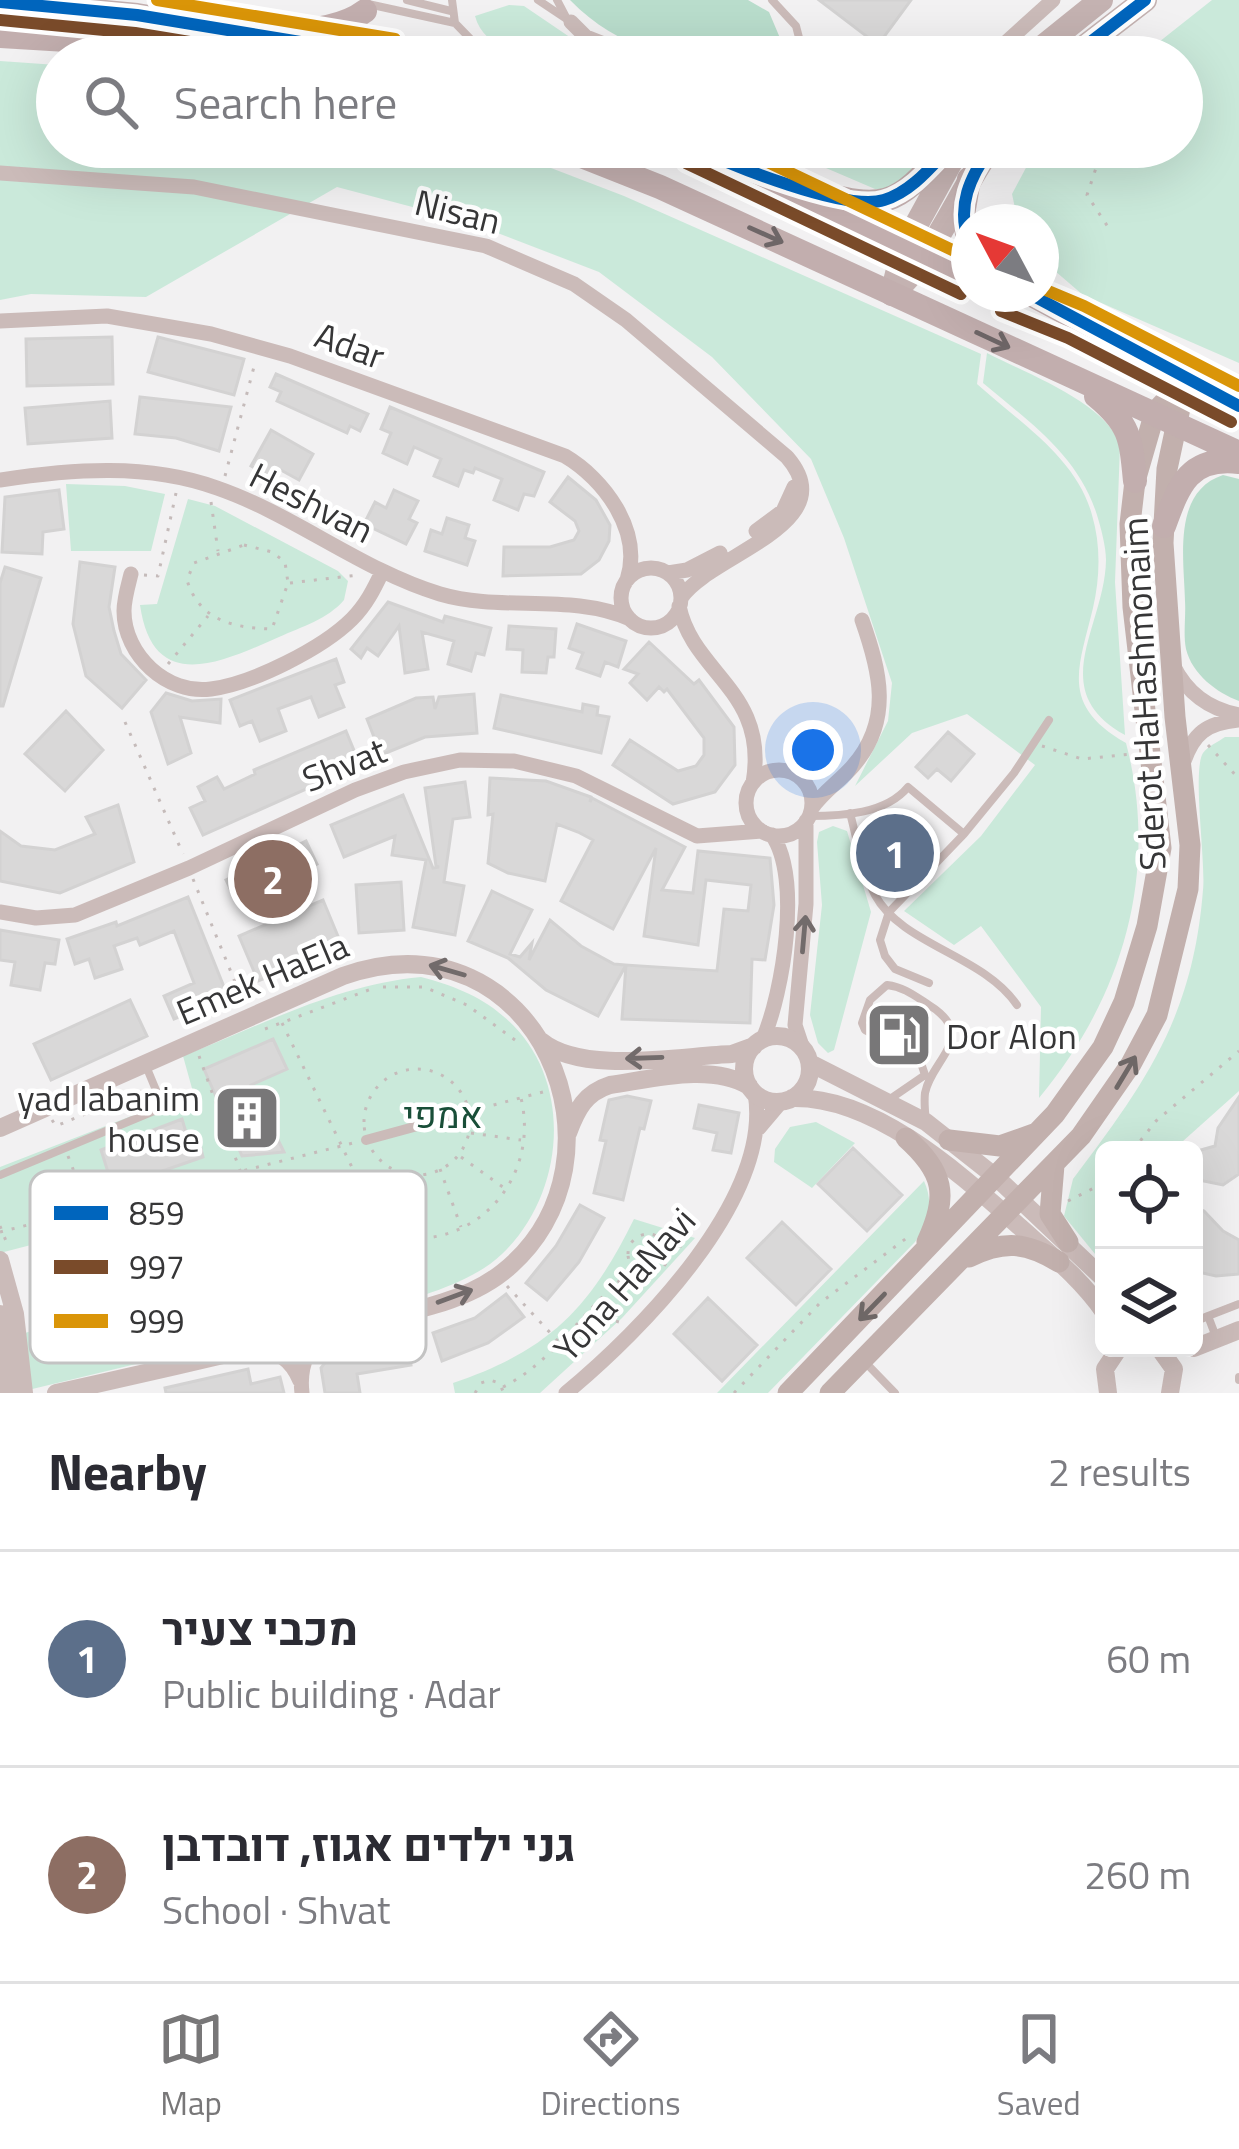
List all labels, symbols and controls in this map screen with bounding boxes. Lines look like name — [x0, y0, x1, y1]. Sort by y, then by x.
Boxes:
search box — [36, 36, 1203, 168]
text: Search here — [174, 68, 397, 136]
icon: search — [78, 69, 144, 135]
street label: Nisan — [409, 174, 507, 248]
north arrow — [951, 204, 1059, 312]
one-way arrow — [748, 226, 784, 248]
street label: Adar — [307, 307, 393, 383]
one-way arrow — [974, 330, 1010, 352]
street label: Heshvan — [240, 447, 384, 557]
street label: Sderot HaHashmonaim — [1106, 516, 1180, 872]
your location — [783, 720, 843, 780]
street label: Shvat — [294, 722, 395, 806]
pin: 1 — [856, 808, 934, 898]
pin: 2 — [234, 834, 312, 924]
one-way arrow — [792, 915, 815, 954]
street label: Emek HaEla — [168, 917, 356, 1039]
one-way arrow — [429, 957, 467, 979]
fuel station icon: Dor Alon — [864, 1000, 934, 1070]
place label: Dor Alon — [946, 1008, 1077, 1063]
one-way arrow — [625, 1047, 664, 1070]
one-way arrow — [1114, 1056, 1138, 1090]
place label: yad labanim house — [17, 1070, 200, 1166]
building icon: yad labanim house — [212, 1083, 282, 1153]
park label: אמפי — [403, 1087, 483, 1142]
map controls — [1095, 1141, 1203, 1357]
button: locate — [1095, 1141, 1203, 1249]
legend — [30, 1171, 426, 1363]
text: 859 — [129, 1188, 184, 1238]
street label: Yona HaNavi — [540, 1195, 708, 1373]
text: 997 — [129, 1242, 184, 1292]
button: layers — [1095, 1249, 1203, 1357]
one-way arrow — [436, 1284, 473, 1305]
one-way arrow — [858, 1291, 887, 1321]
text: 999 — [129, 1296, 184, 1346]
text: Nearby — [48, 1432, 207, 1510]
text: 2 results — [1048, 1442, 1191, 1501]
text: מכבי צעיר — [162, 1594, 358, 1662]
text: 1 — [76, 1629, 98, 1688]
text: 60 m — [1106, 1629, 1191, 1688]
text: Public building · Adar — [162, 1664, 501, 1723]
text: גני ילדים אגוז, דובדבן — [162, 1810, 576, 1878]
text: 2 — [76, 1845, 98, 1904]
text: 260 m — [1084, 1845, 1191, 1904]
text: School · Shvat — [162, 1880, 390, 1939]
tab: Map — [158, 2006, 224, 2128]
tab: Directions — [541, 2006, 680, 2128]
tab: Saved — [997, 2006, 1081, 2128]

